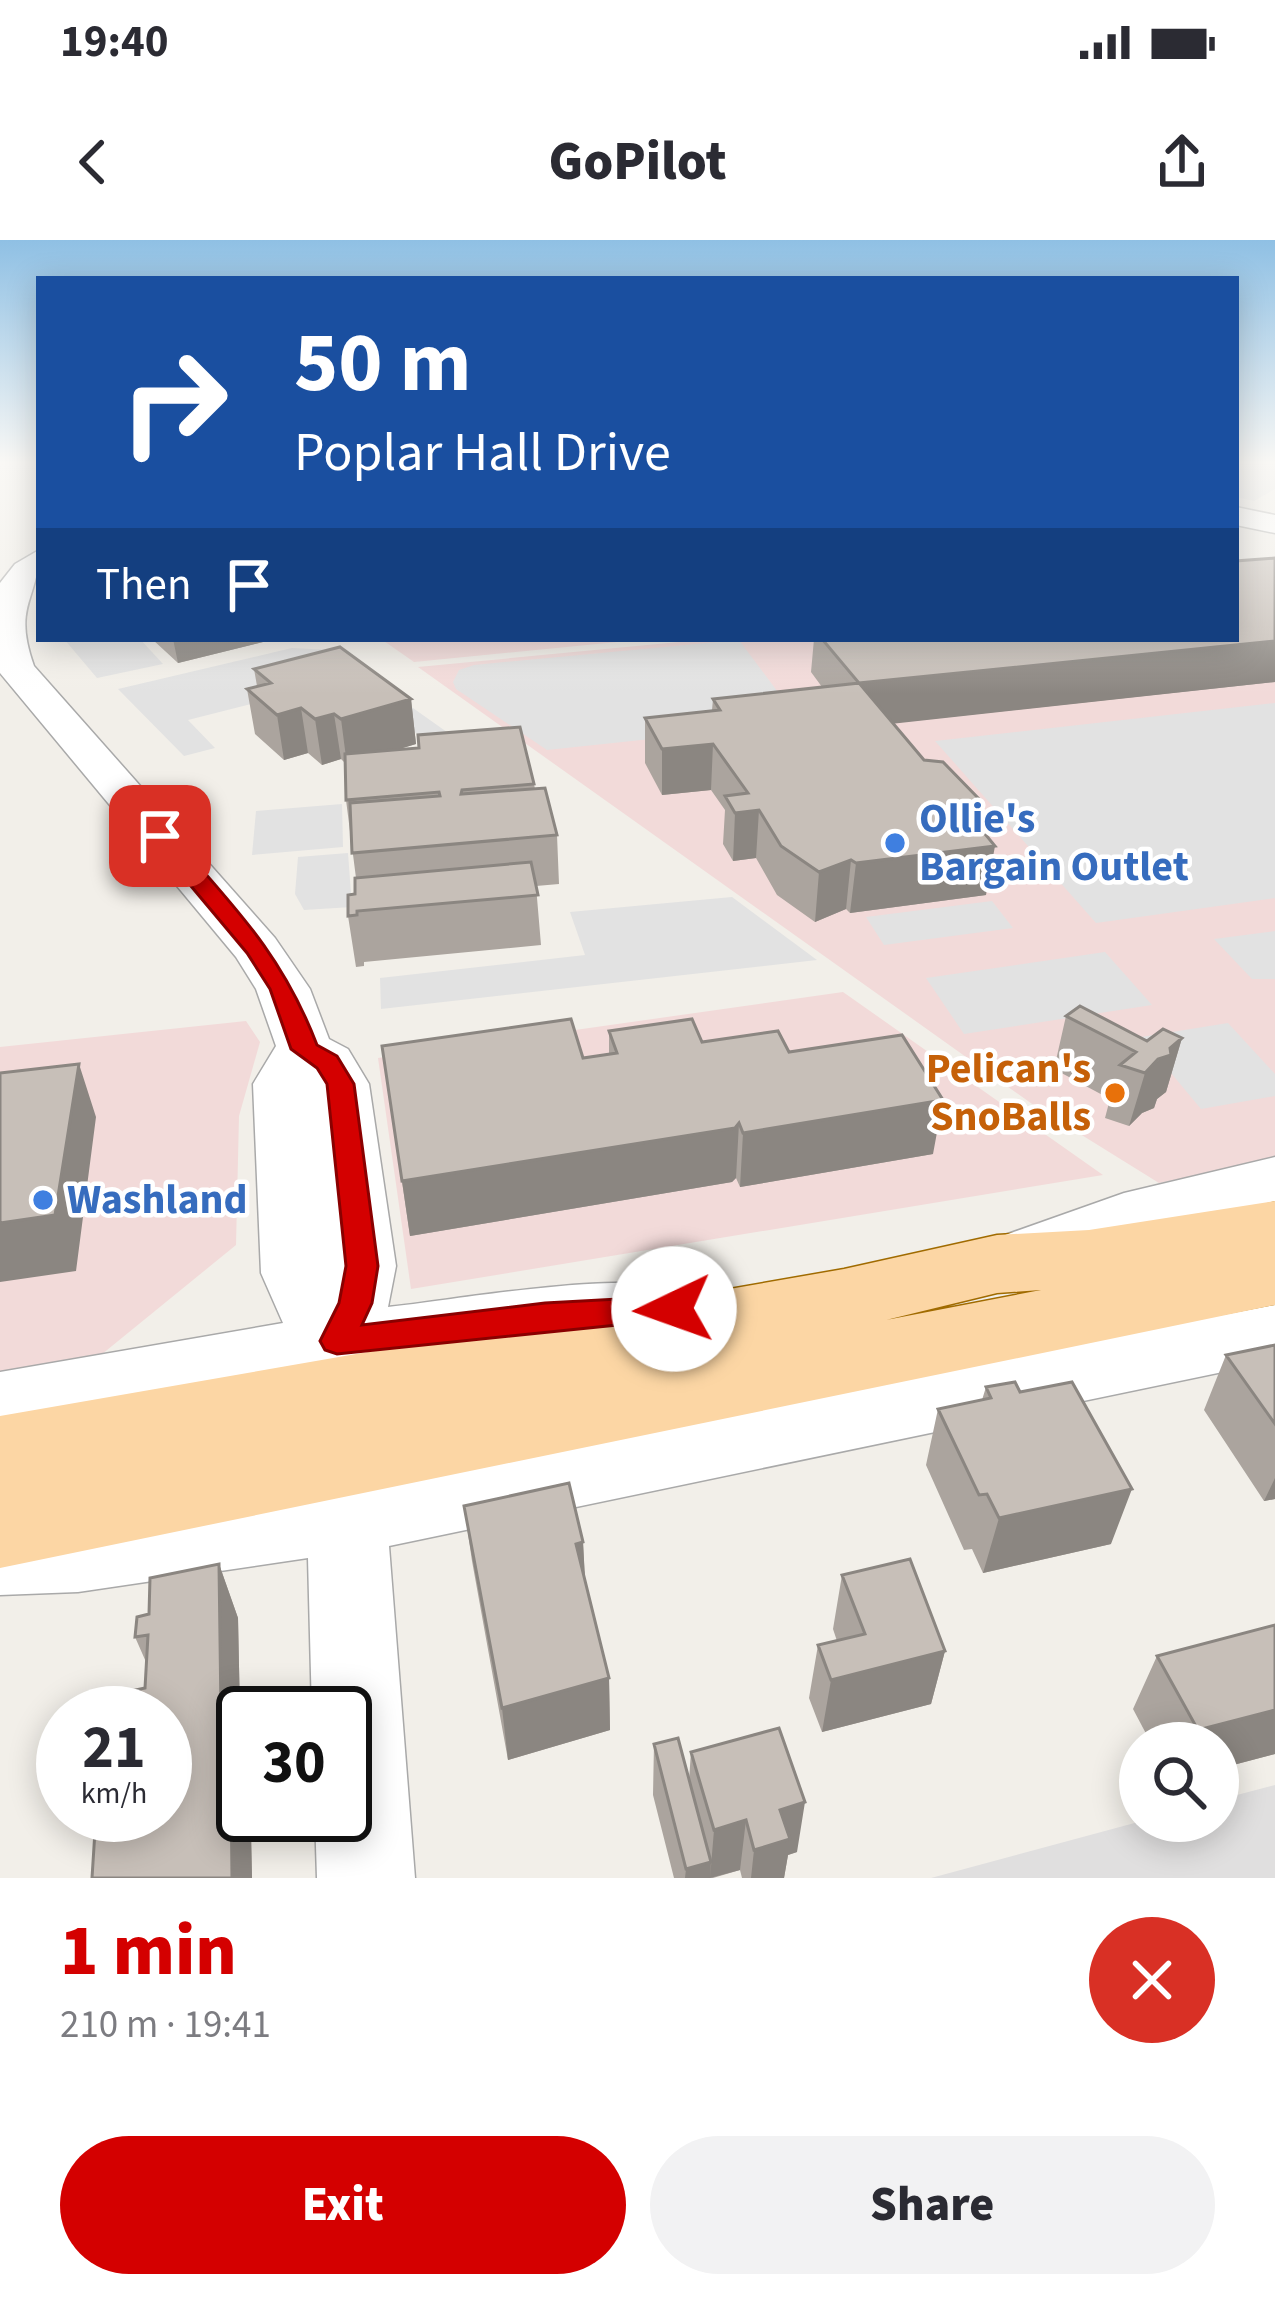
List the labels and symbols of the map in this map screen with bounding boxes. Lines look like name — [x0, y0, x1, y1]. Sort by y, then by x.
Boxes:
pin — [109, 785, 211, 887]
place label: Ollie's Bargain Outlet — [919, 789, 1189, 897]
marker: Ollie's Bargain Outlet — [882, 830, 908, 856]
place label: Pelican's SnoBalls — [926, 1039, 1091, 1147]
marker: Pelican's SnoBalls — [1102, 1080, 1128, 1106]
place label: Washland — [67, 1170, 248, 1230]
marker: Washland — [30, 1187, 56, 1213]
position arrow — [611, 1246, 737, 1372]
speed limit sign: 30 — [216, 1686, 372, 1842]

